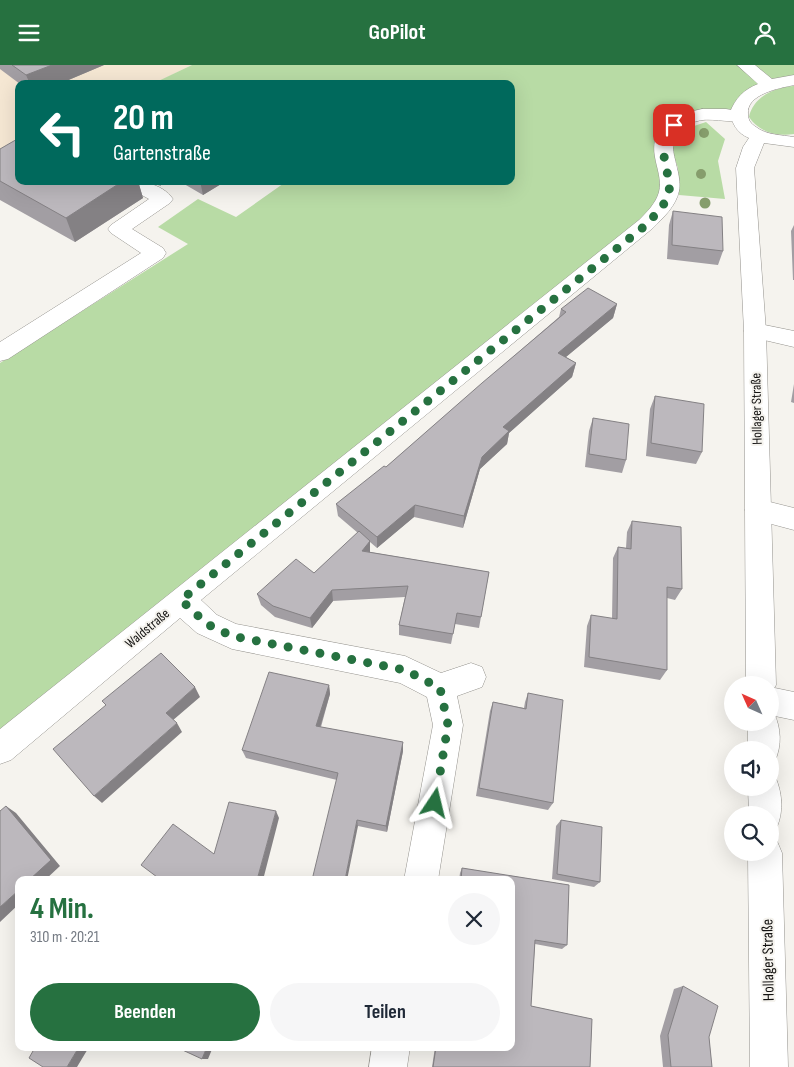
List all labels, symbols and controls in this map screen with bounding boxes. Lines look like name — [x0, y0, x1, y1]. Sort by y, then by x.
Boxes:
icon: menu — [15, 19, 43, 47]
text: GoPilot — [369, 19, 425, 46]
icon: person — [751, 19, 779, 47]
text: 20 m — [113, 97, 174, 140]
icon: left — [30, 100, 95, 165]
pin — [653, 104, 695, 146]
icon: arrive — [660, 111, 688, 139]
text: Gartenstraße — [113, 140, 211, 167]
street label: Hollager Straße — [747, 373, 766, 445]
street label: Waldstraße — [122, 605, 173, 652]
north arrow — [724, 676, 779, 731]
map controls — [724, 676, 779, 861]
button: sound — [724, 741, 779, 796]
position arrow — [408, 776, 460, 828]
button: search — [724, 806, 779, 861]
text: 4 Min. — [30, 891, 94, 927]
button: close — [448, 893, 500, 945]
street label: Hollager Straße — [758, 919, 779, 1001]
text: 310 m · 20:21 — [30, 928, 99, 947]
button: Beenden — [30, 983, 260, 1041]
button: Teilen — [270, 983, 500, 1041]

